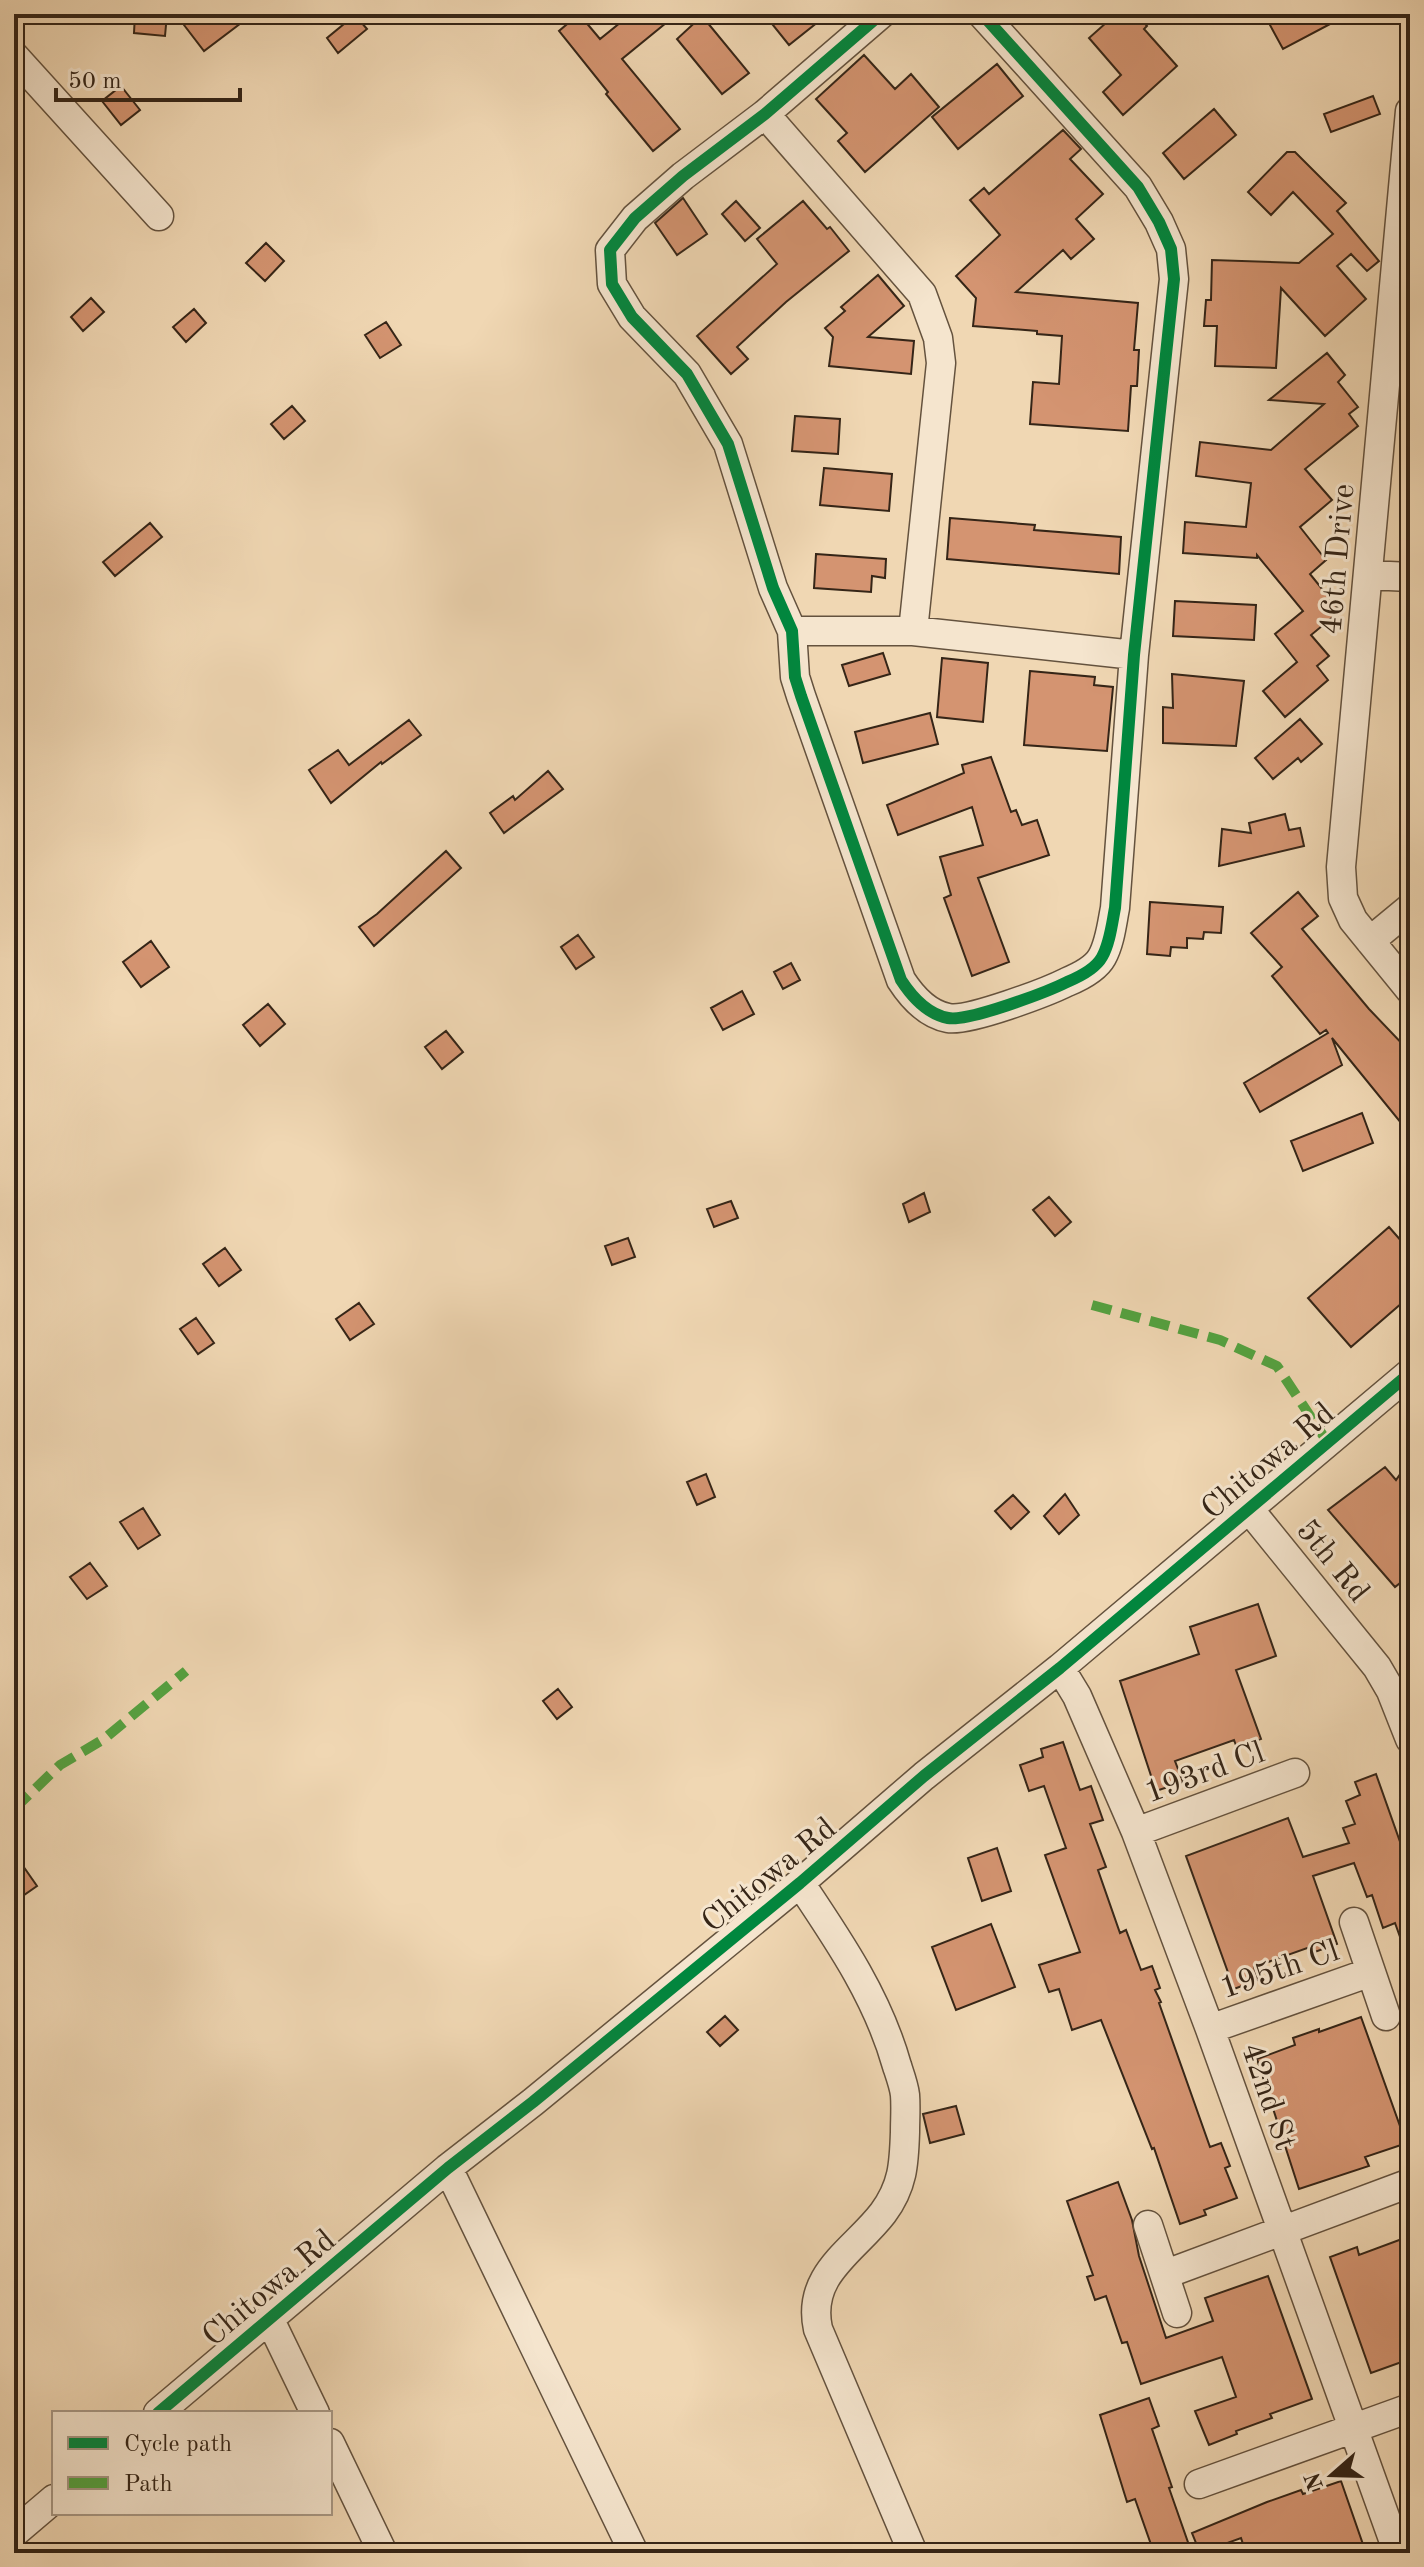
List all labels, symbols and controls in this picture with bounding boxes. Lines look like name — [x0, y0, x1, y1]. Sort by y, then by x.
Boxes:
scale bar — [56, 52, 240, 102]
text: 50 m — [68, 70, 122, 94]
street label: 46th Drive — [1316, 482, 1362, 636]
street label: Chitowa Rd — [1196, 1398, 1341, 1527]
street label: 5th Rd — [1289, 1515, 1374, 1609]
street label: 193rd Cl — [1141, 1737, 1269, 1810]
street label: Chitowa Rd — [697, 1813, 843, 1940]
street label: 195th Cl — [1216, 1936, 1343, 2006]
street label: 42nd St — [1234, 2039, 1300, 2155]
street label: Chitowa Rd — [197, 2225, 342, 2354]
legend — [52, 2411, 332, 2515]
text: Cycle path — [124, 2433, 232, 2457]
north arrow — [1292, 2435, 1372, 2515]
text: N — [1302, 2469, 1328, 2493]
text: Path — [124, 2473, 173, 2497]

